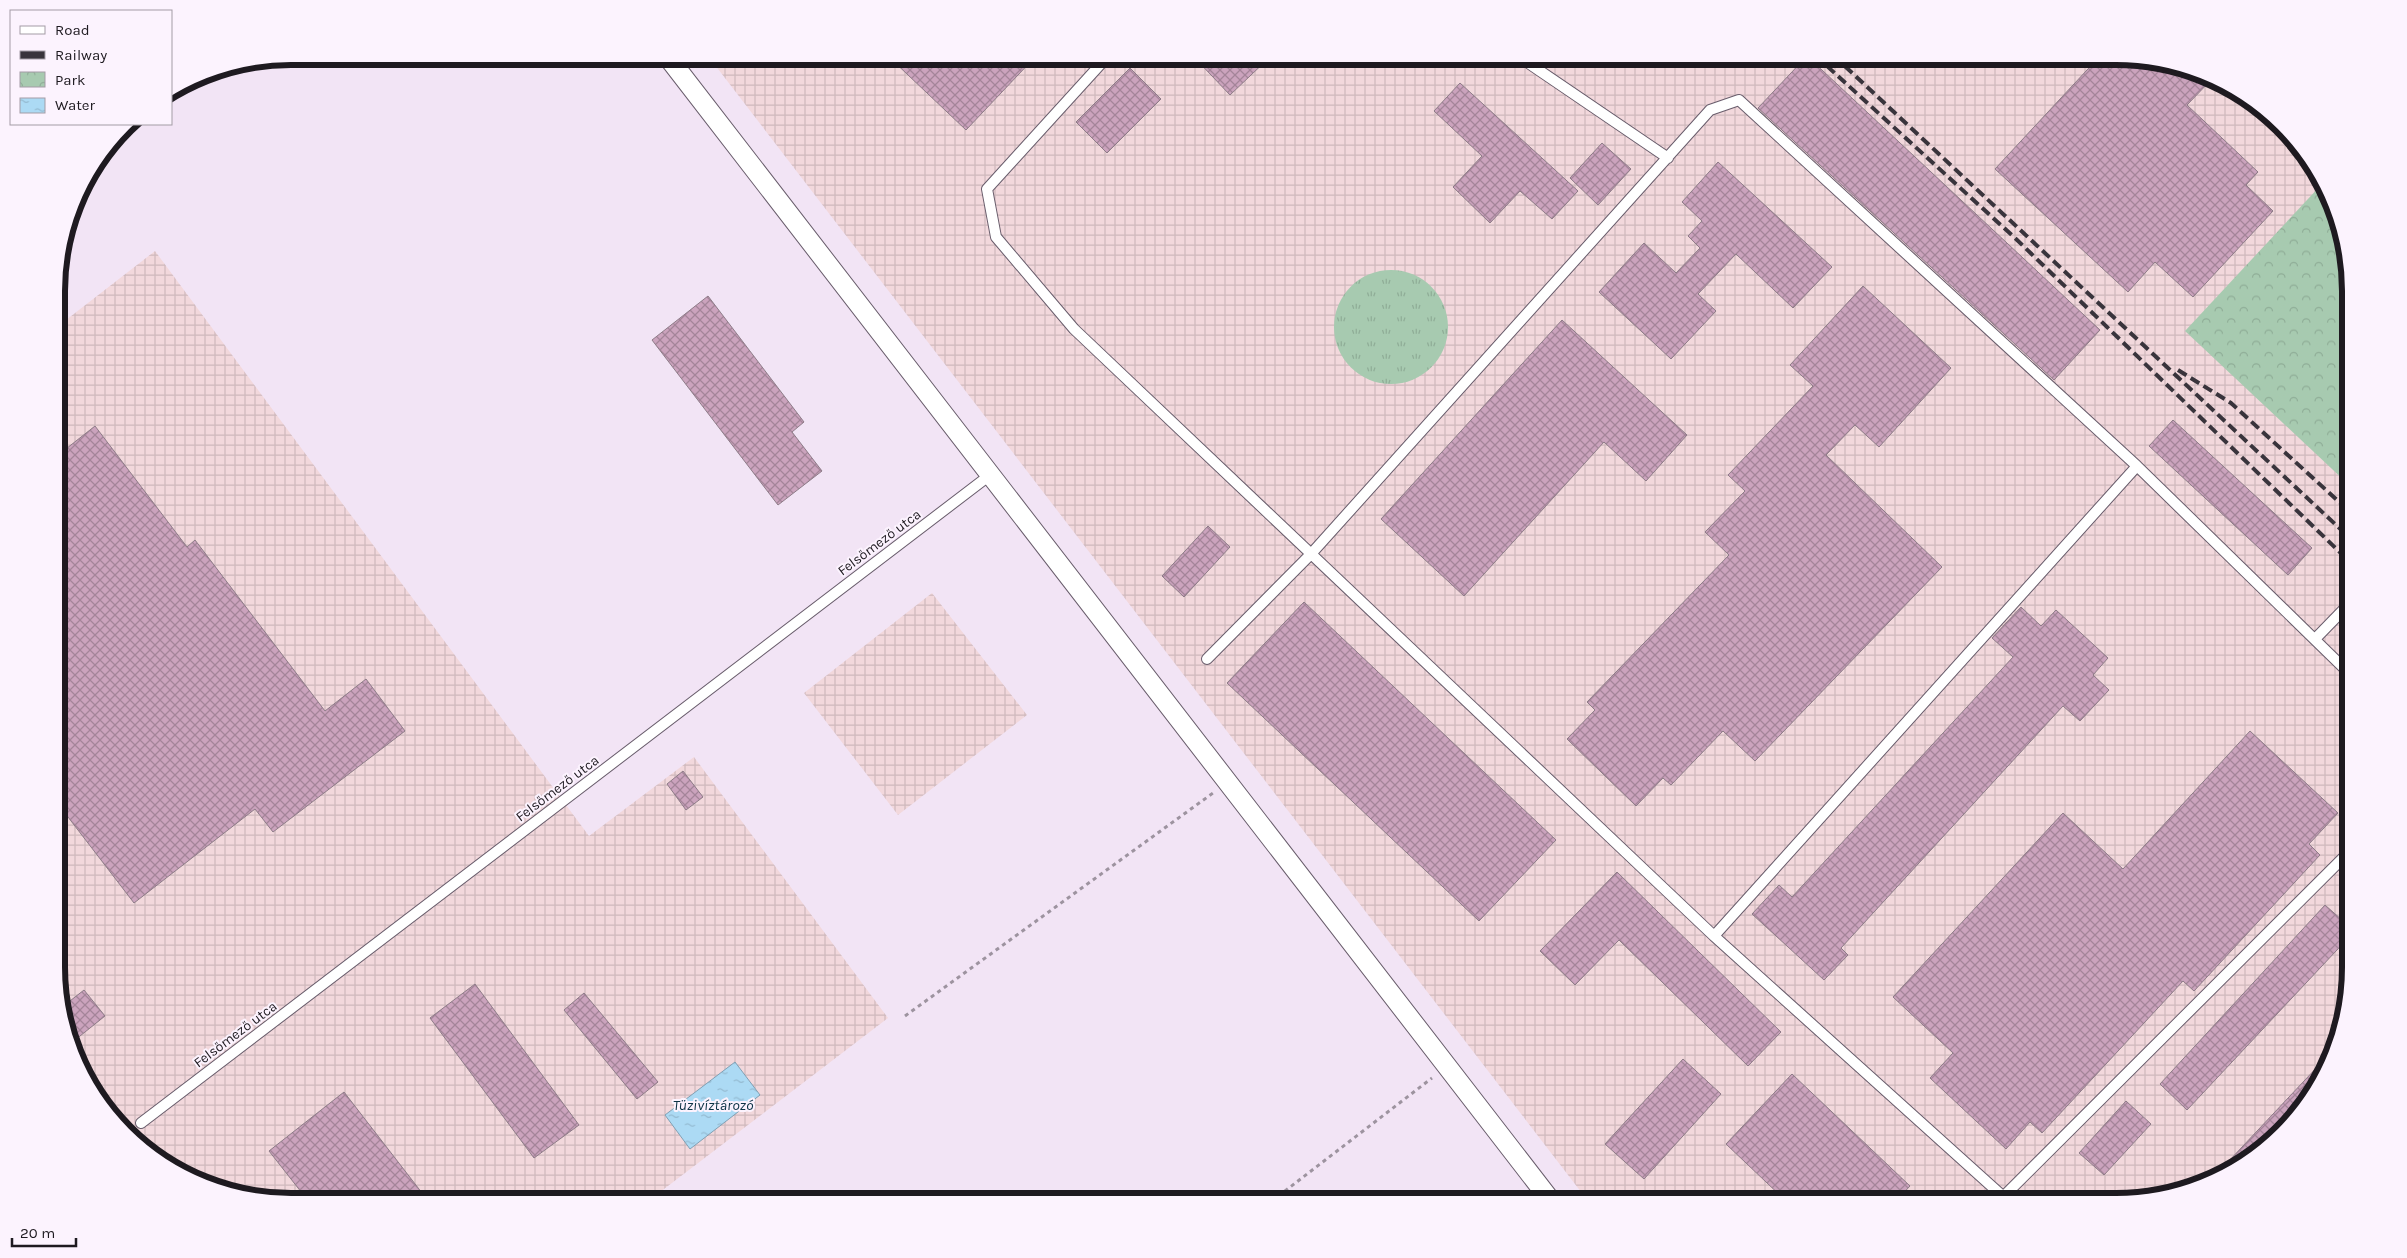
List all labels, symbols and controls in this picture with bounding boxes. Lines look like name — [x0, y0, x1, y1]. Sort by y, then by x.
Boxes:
legend — [10, 10, 172, 125]
text: Road — [55, 21, 90, 39]
text: Railway — [55, 46, 107, 64]
text: Park — [55, 71, 85, 89]
text: Water — [55, 96, 96, 114]
street label: Felsőmező utca — [834, 506, 924, 579]
street label: Felsőmező utca — [512, 752, 602, 825]
street label: Felsőmező utca — [190, 998, 280, 1071]
water label: Tüzivíztározó — [673, 1096, 754, 1114]
scale bar — [12, 1216, 76, 1248]
text: 20 m — [20, 1224, 55, 1242]

